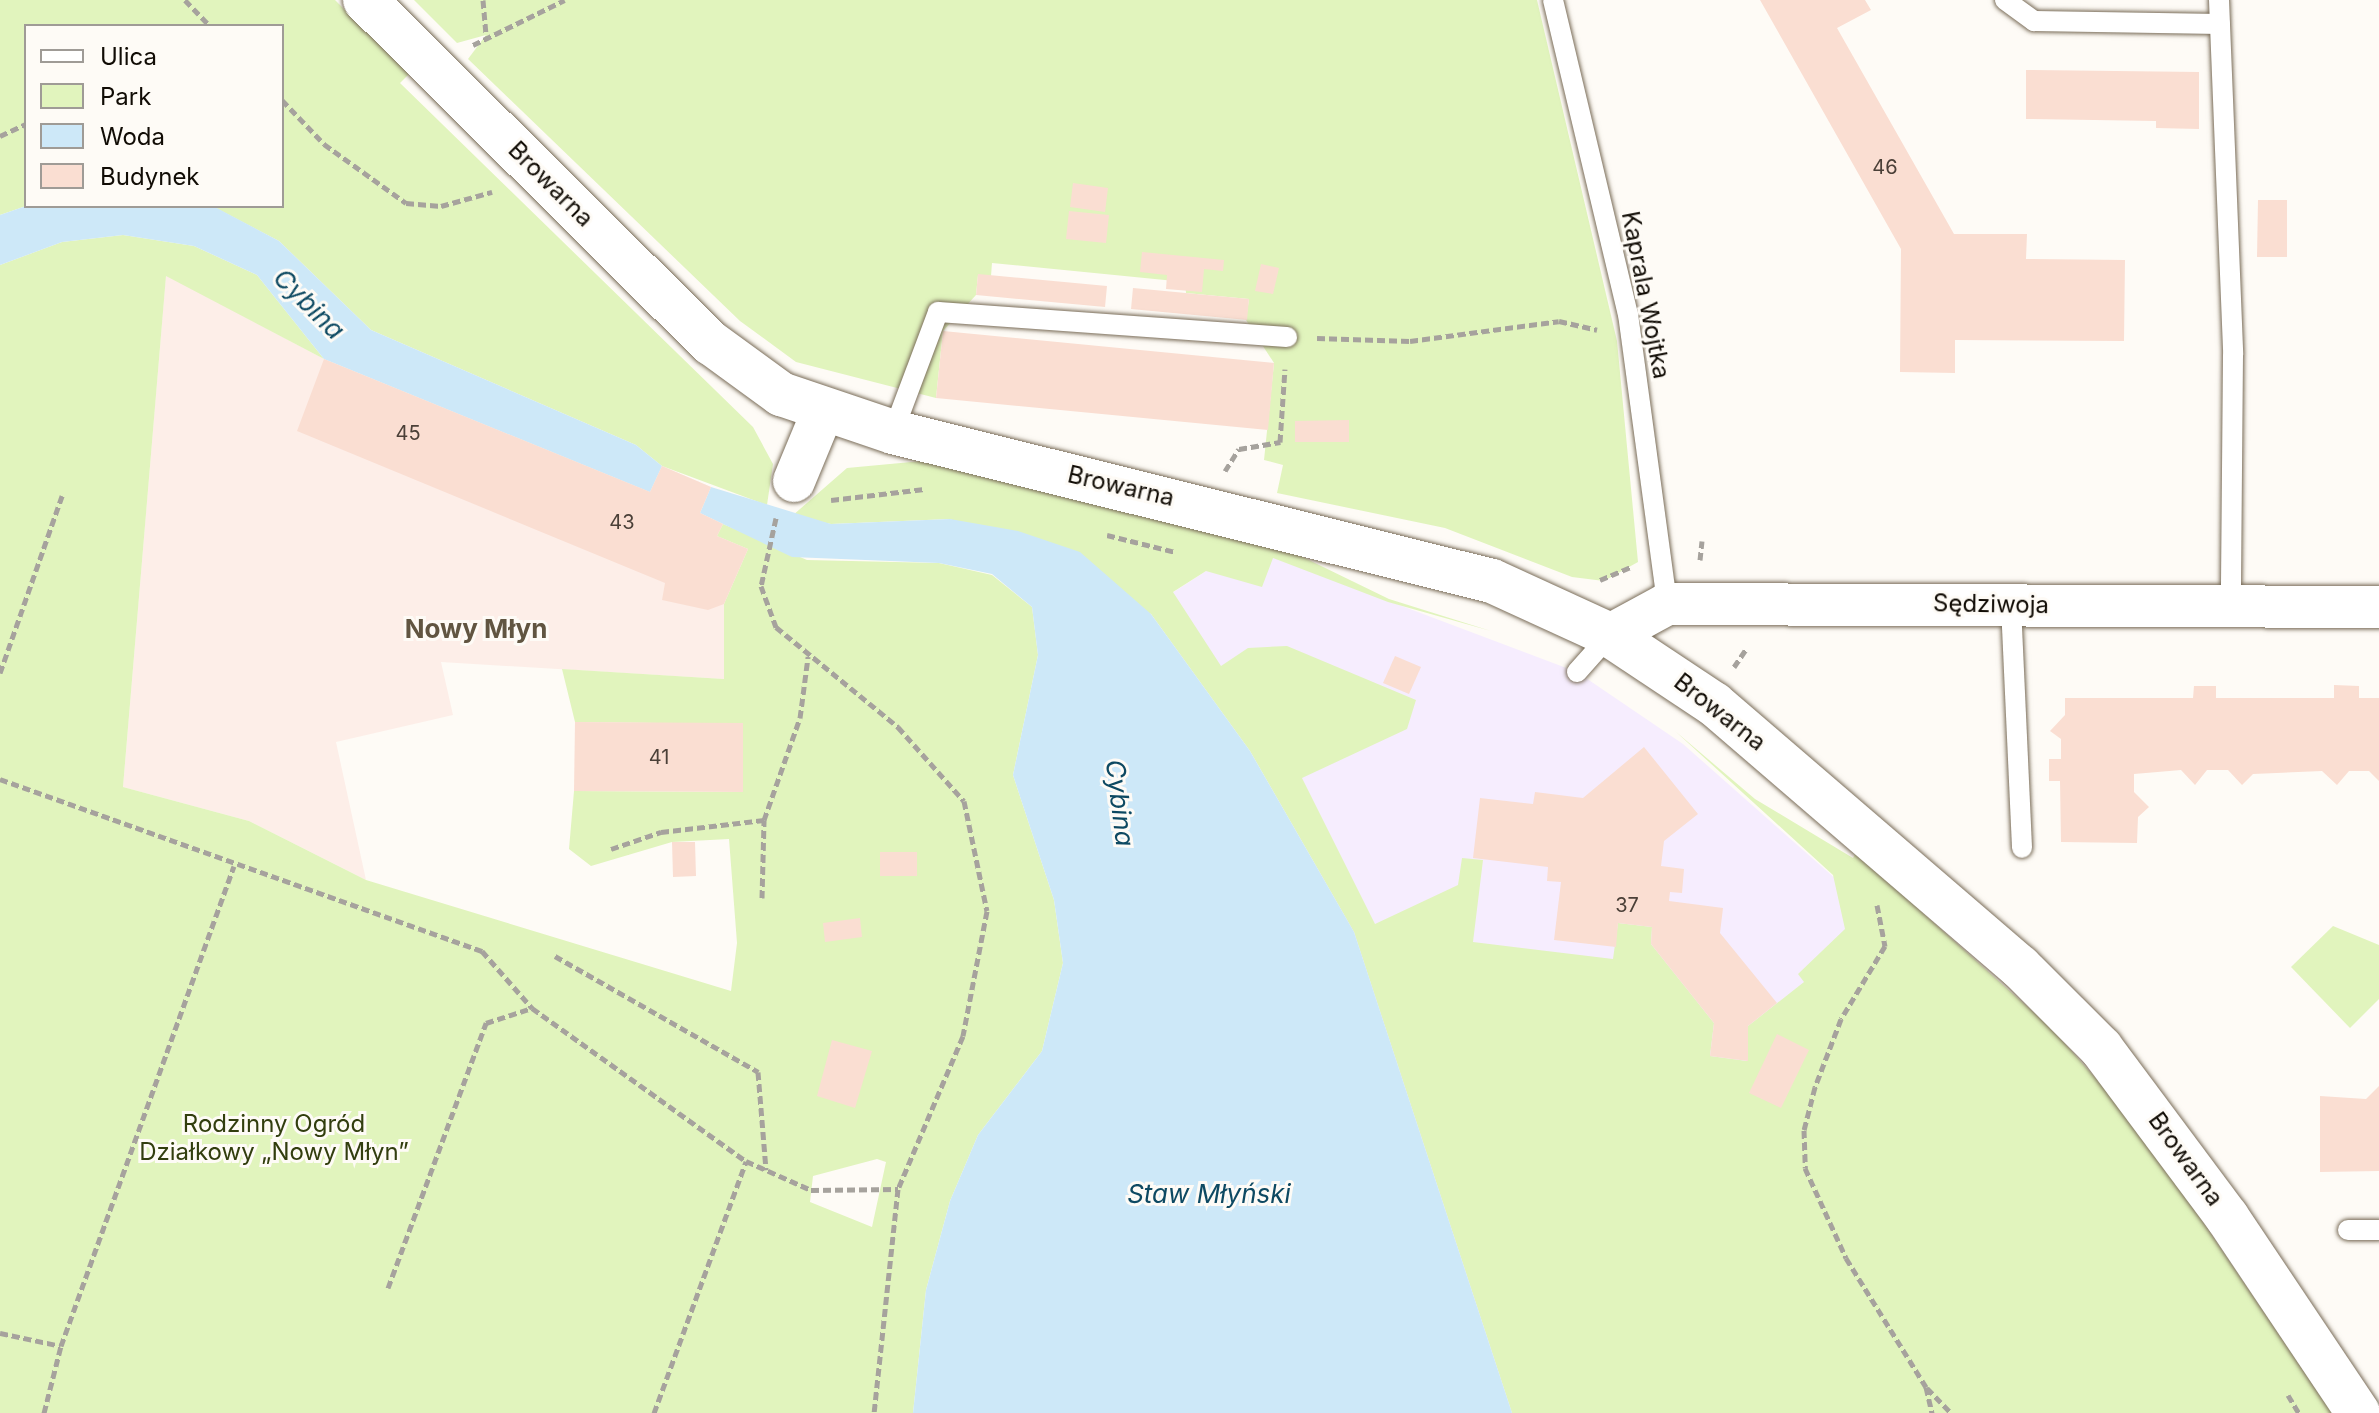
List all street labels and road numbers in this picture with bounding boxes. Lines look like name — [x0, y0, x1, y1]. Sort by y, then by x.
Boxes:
street label: Browarna — [502, 135, 600, 233]
street label: Kaprala Wojtka — [1616, 209, 1676, 381]
street label: Browarna — [1065, 460, 1177, 512]
street label: Sędziwoja — [1933, 589, 2049, 619]
street label: Browarna — [1668, 667, 1772, 757]
street label: Browarna — [2142, 1107, 2230, 1211]

